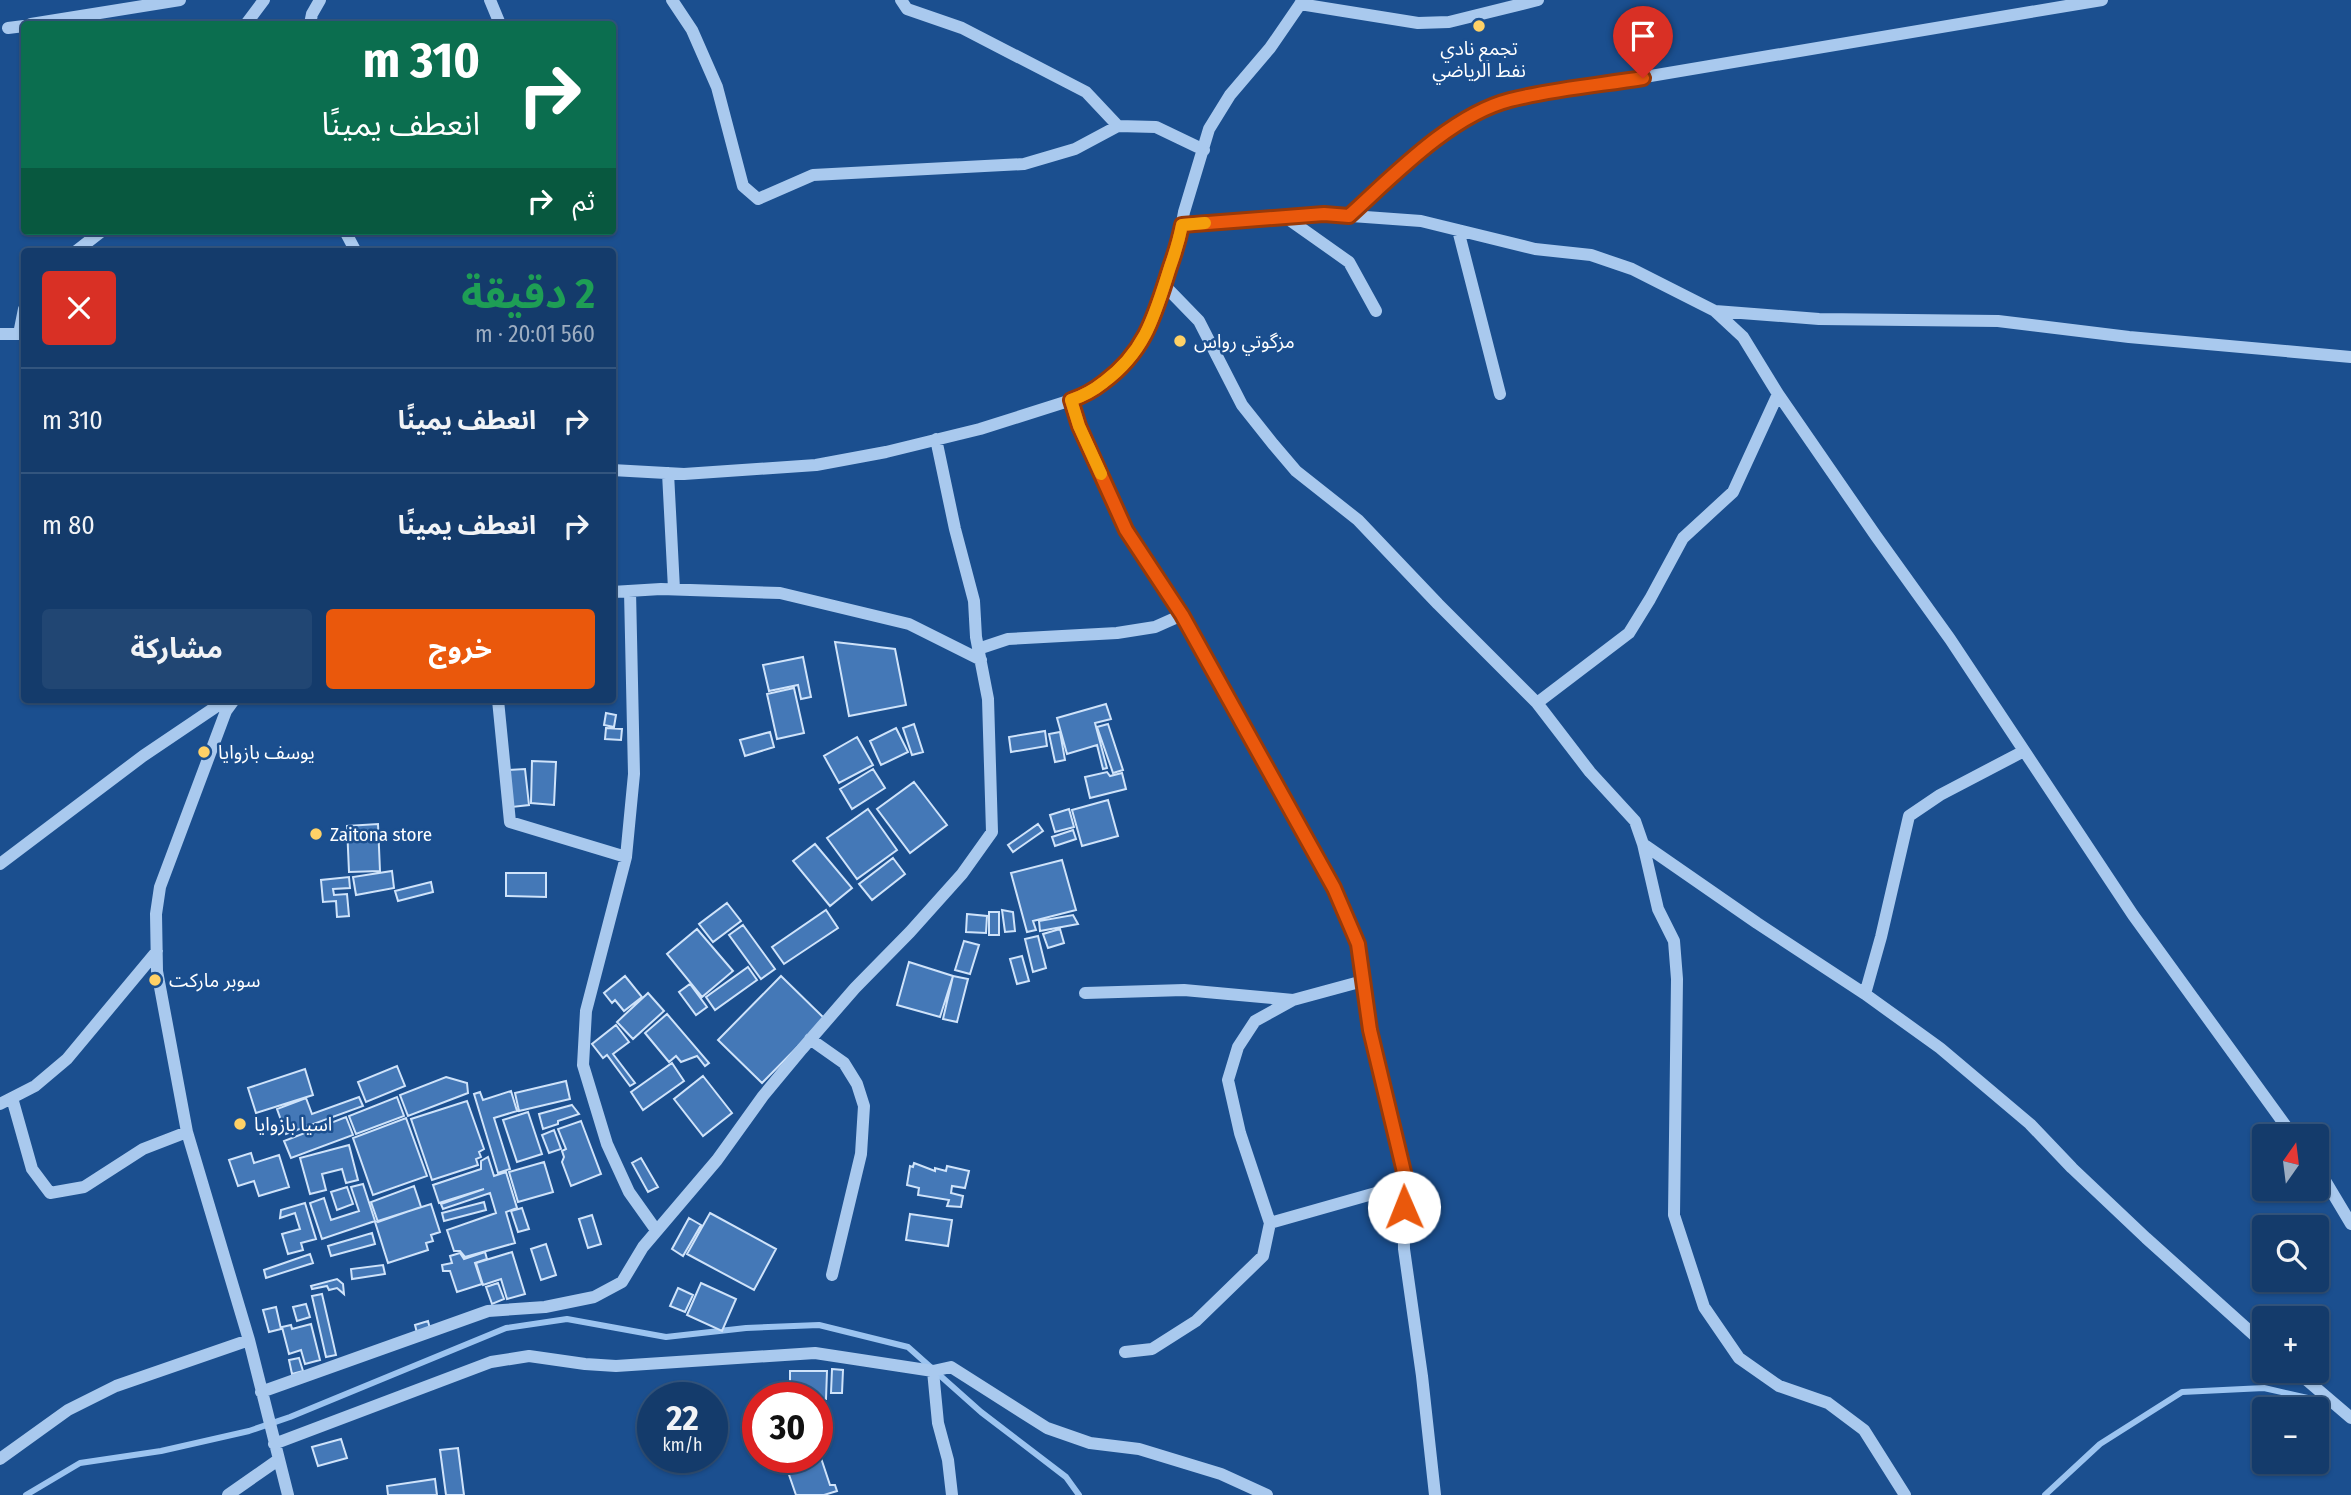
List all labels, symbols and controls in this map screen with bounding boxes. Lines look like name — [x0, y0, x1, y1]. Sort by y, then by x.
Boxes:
pin — [1613, 6, 1673, 78]
icon: arrive — [1624, 17, 1662, 55]
marker: تجمع نادي نفط الرياضي — [1471, 18, 1487, 34]
text: 310 m — [363, 31, 480, 90]
place label: تجمع نادي نفط الرياضي — [1432, 37, 1526, 85]
icon: right — [504, 49, 595, 140]
text: انعطف يمينًا — [321, 105, 480, 143]
icon: right — [521, 182, 559, 220]
text: ثم — [573, 186, 595, 217]
text: 2 دقيقة — [461, 269, 595, 319]
button: close — [42, 271, 116, 345]
text: 560 m · 20:01 — [475, 320, 595, 348]
place label: مزگوتي رواس — [1194, 330, 1295, 356]
marker: مزگوتي رواس — [1172, 333, 1188, 349]
icon: right — [557, 402, 595, 440]
text: 310 m — [42, 405, 103, 436]
text: انعطف يمينًا — [398, 405, 536, 436]
icon: right — [557, 507, 595, 545]
text: 80 m — [42, 510, 95, 541]
text: انعطف يمينًا — [398, 510, 536, 541]
button: مشاركة — [42, 609, 312, 689]
button: خروج — [326, 609, 595, 689]
place label: يوسف بازوايا — [218, 741, 315, 764]
marker: يوسف بازوايا — [196, 744, 212, 760]
place label: Zaitona store — [330, 823, 432, 846]
marker: Zaitona store — [308, 826, 324, 842]
place label: سوبر ماركت — [169, 969, 260, 992]
marker: سوبر ماركت — [147, 972, 163, 988]
place label: اسيا بازوايا — [254, 1113, 332, 1136]
marker: اسيا بازوايا — [232, 1116, 248, 1132]
north arrow — [2252, 1124, 2329, 1200]
map controls — [2252, 1124, 2329, 1474]
position arrow — [1367, 1170, 1441, 1244]
button: search — [2252, 1215, 2329, 1292]
button: + — [2252, 1306, 2329, 1383]
speed limit sign: 30 — [742, 1382, 833, 1473]
text: 22 — [666, 1397, 699, 1439]
button: − — [2252, 1397, 2329, 1474]
text: km/h — [662, 1434, 703, 1456]

